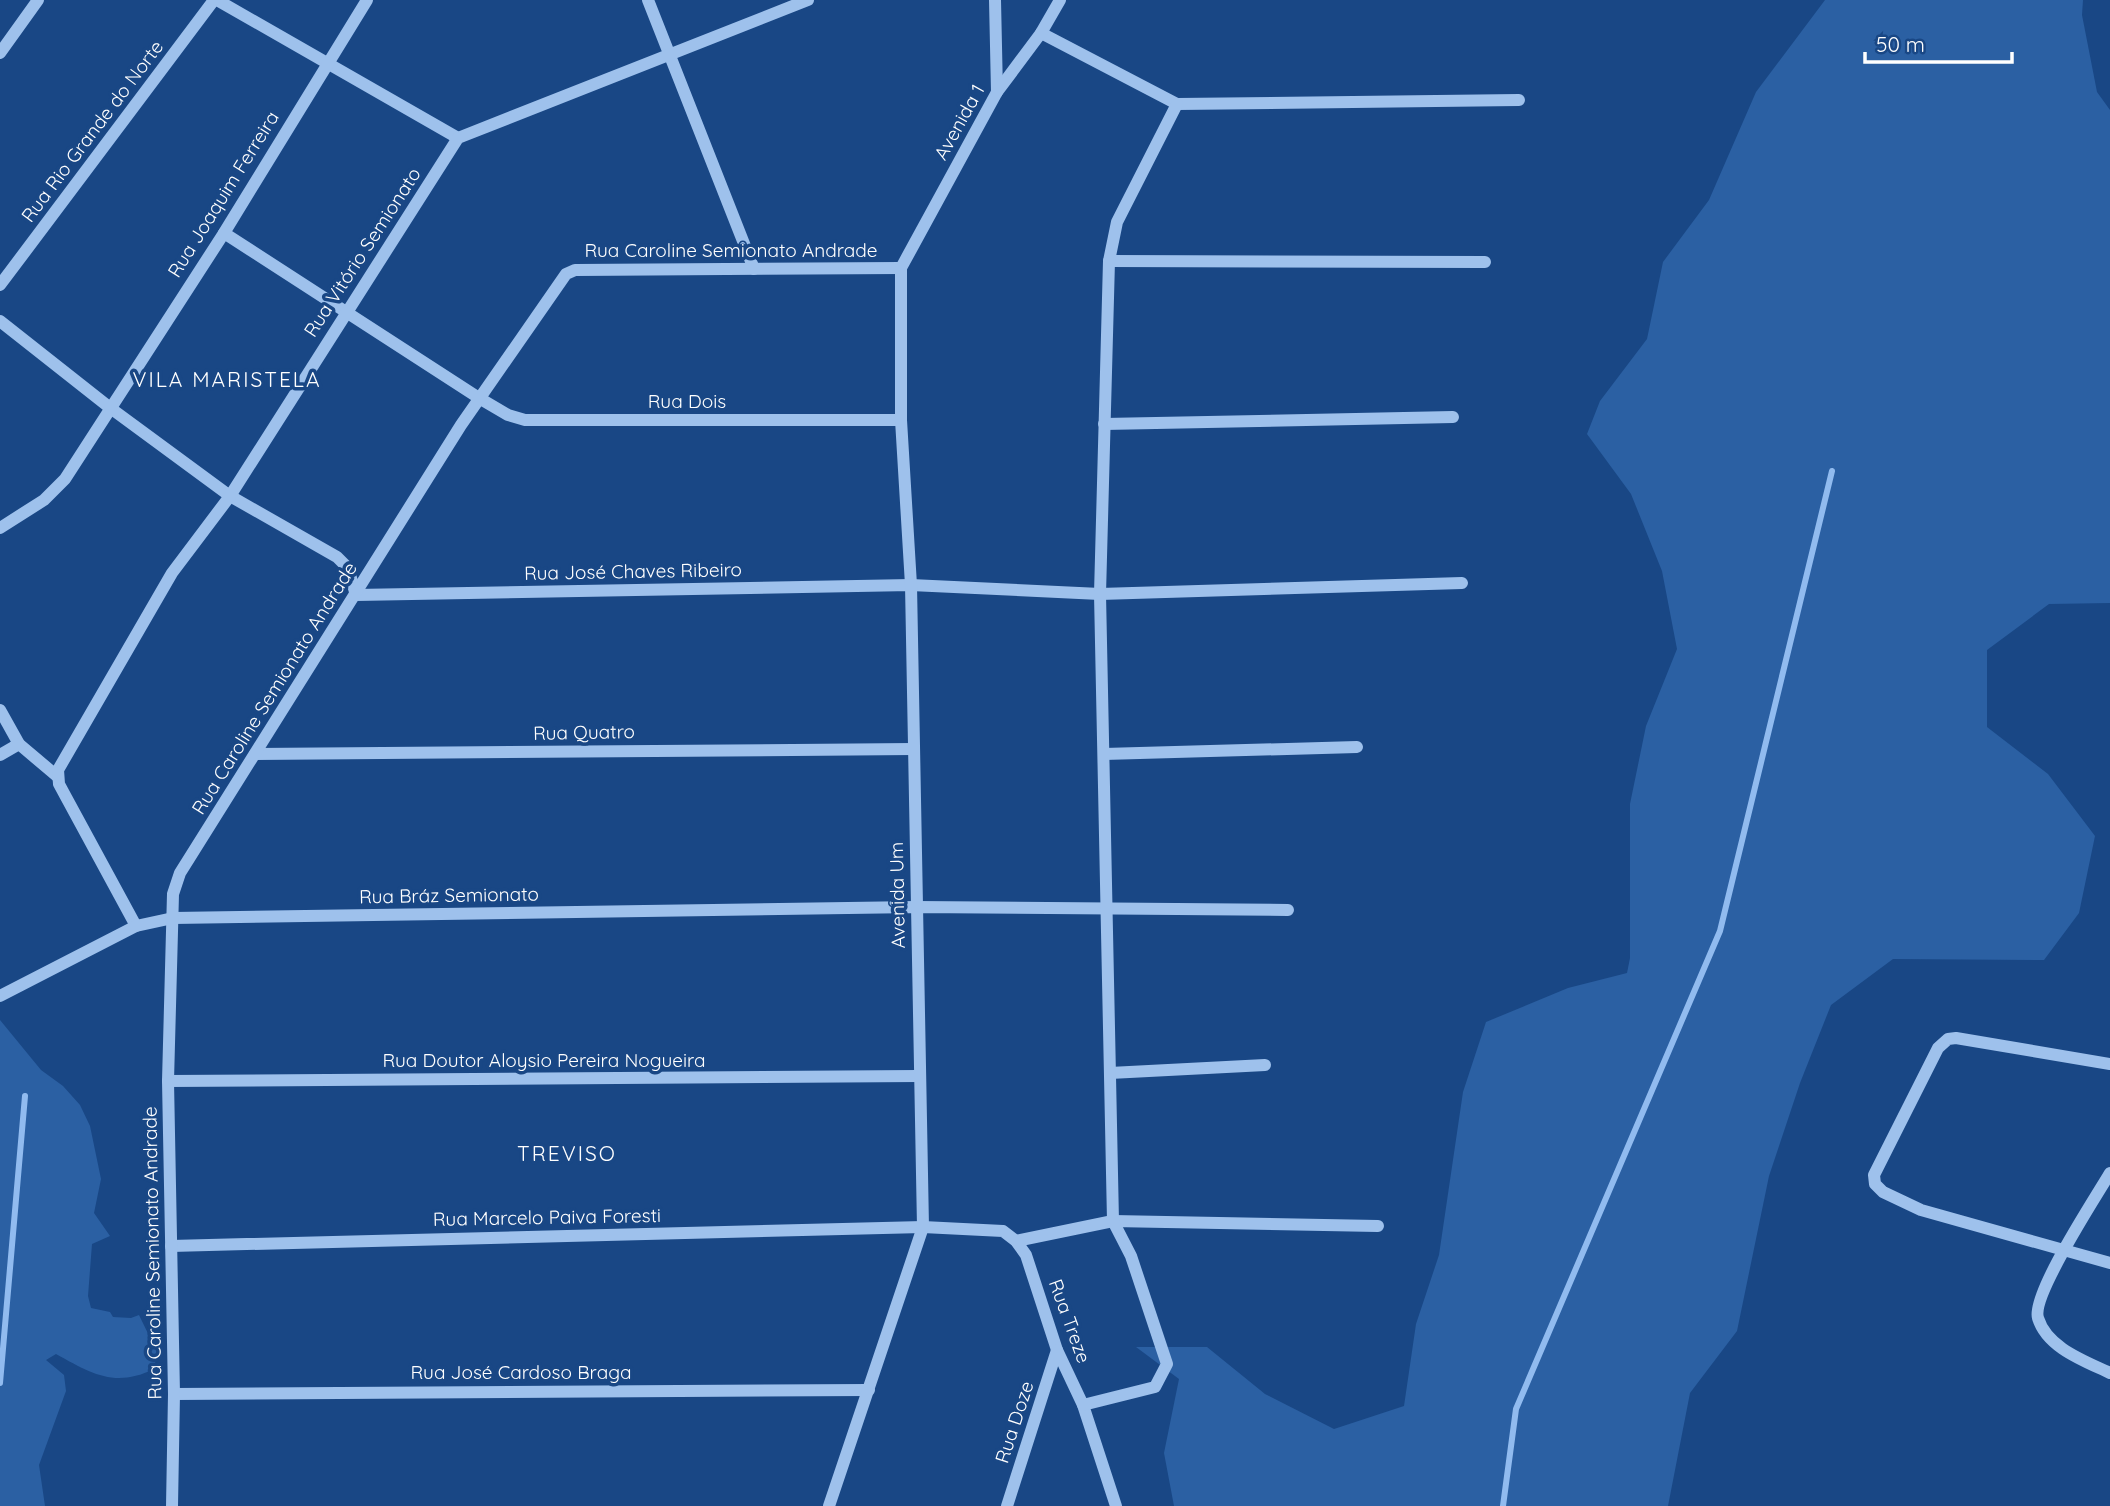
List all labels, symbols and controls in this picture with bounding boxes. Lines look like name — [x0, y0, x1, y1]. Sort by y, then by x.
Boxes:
scale bar — [1865, 21, 2012, 65]
text: 50 m — [1876, 31, 1925, 57]
street label: Rua Rio Grande do Norte — [16, 35, 168, 227]
street label: Avenida 1 — [928, 80, 990, 164]
street label: Rua Joaquim Ferreira — [162, 106, 284, 282]
street label: Rua Vitório Semionato — [298, 163, 426, 341]
street label: Rua Caroline Semionato Andrade — [584, 238, 878, 262]
district label: VILA MARISTELA — [132, 366, 322, 392]
street label: Rua Dois — [648, 389, 726, 413]
street label: Rua Caroline Semionato Andrade — [186, 557, 362, 819]
street label: Rua José Chaves Ribeiro — [524, 557, 742, 585]
street label: Rua Quatro — [533, 719, 635, 745]
street label: Avenida Um — [884, 842, 910, 948]
street label: Rua Bráz Semionato — [359, 881, 539, 909]
street label: Rua Doutor Aloysio Pereira Nogueira — [382, 1048, 706, 1072]
street label: Rua Caroline Semionato Andrade — [137, 1106, 167, 1400]
district label: TREVISO — [517, 1140, 617, 1166]
street label: Rua Marcelo Paiva Foresti — [433, 1203, 661, 1231]
street label: Rua Treze — [1044, 1276, 1096, 1366]
street label: Rua José Cardoso Braga — [411, 1360, 631, 1384]
street label: Rua Doze — [989, 1378, 1039, 1466]

